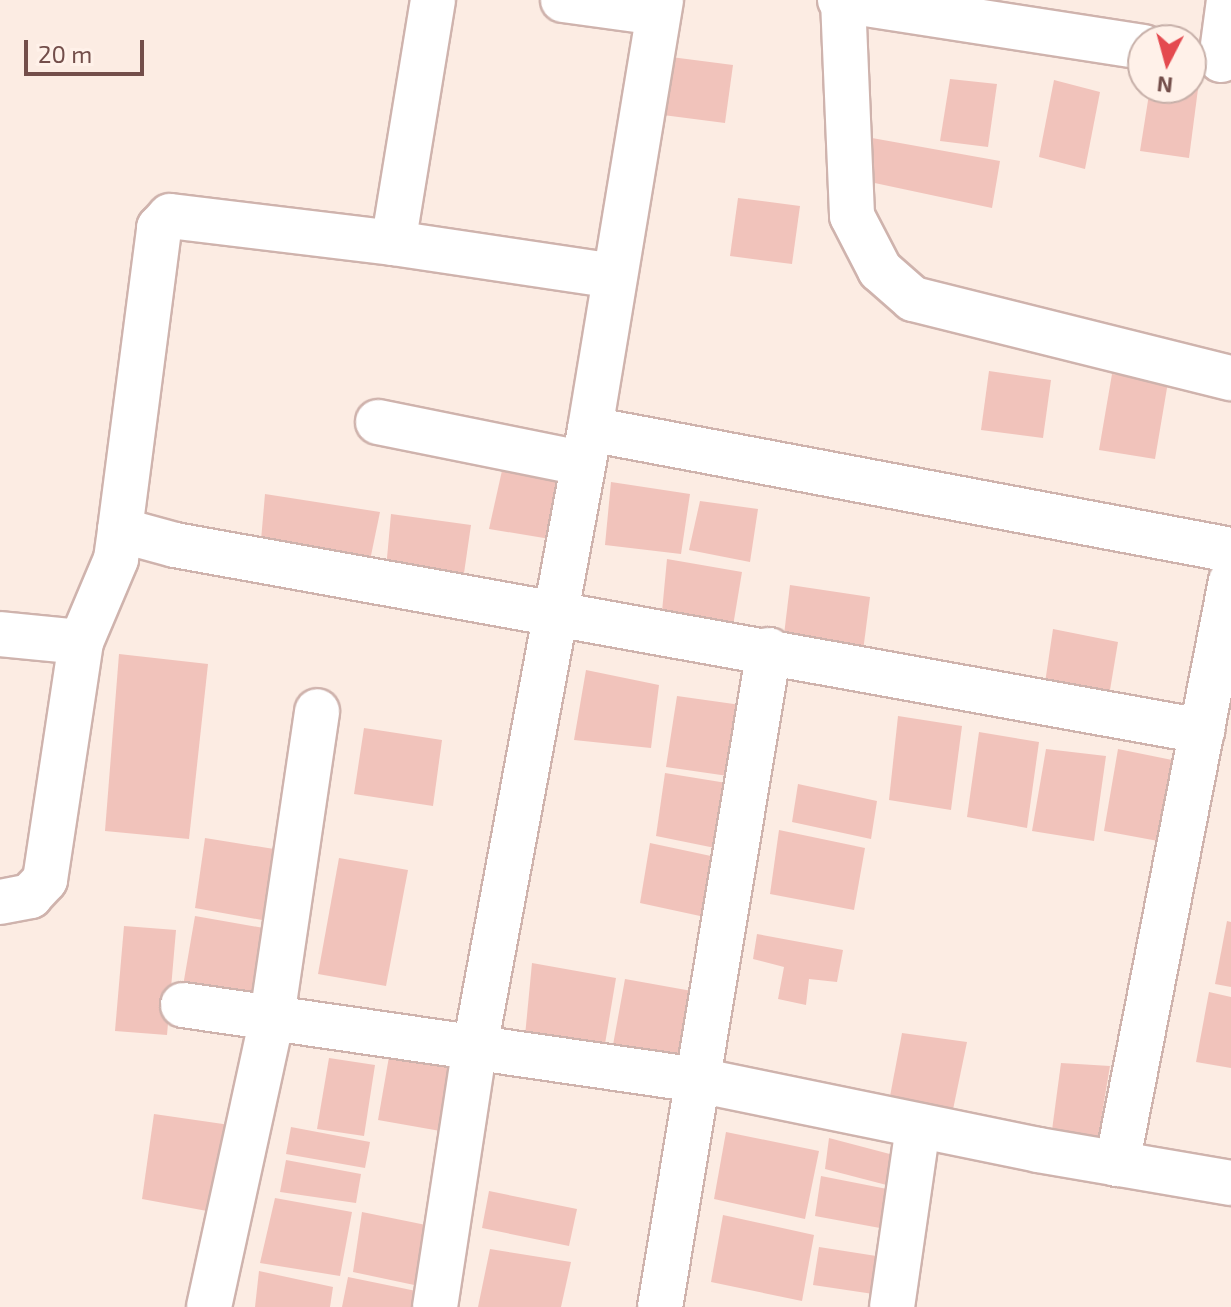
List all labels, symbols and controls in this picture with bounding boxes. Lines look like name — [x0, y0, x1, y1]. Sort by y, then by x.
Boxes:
scale bar — [28, 24, 148, 74]
north arrow — [1127, 24, 1207, 104]
text: 20 m — [38, 39, 92, 68]
text: N — [1155, 72, 1174, 100]

